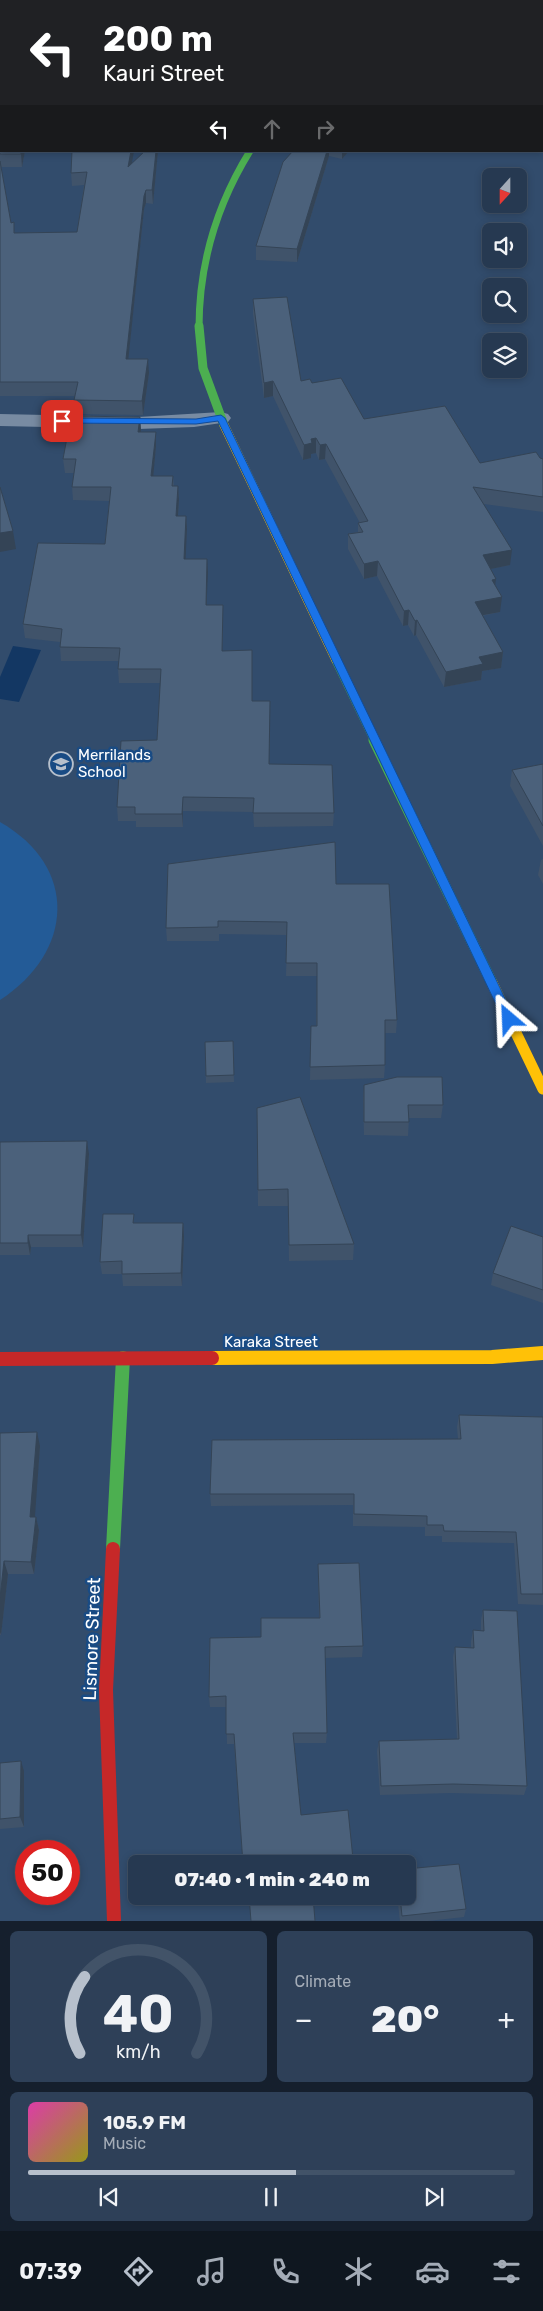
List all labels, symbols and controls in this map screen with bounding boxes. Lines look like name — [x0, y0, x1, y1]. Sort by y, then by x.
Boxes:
text: 200 m — [103, 18, 213, 60]
icon: left — [20, 20, 85, 85]
text: Kauri Street — [103, 60, 224, 87]
icon: left — [205, 115, 233, 143]
icon: ahead — [258, 115, 286, 143]
icon: right — [311, 115, 339, 143]
north arrow — [482, 168, 528, 212]
map controls — [482, 168, 527, 378]
button: sound — [482, 223, 527, 268]
button: search — [482, 278, 527, 323]
button: layers — [482, 333, 527, 378]
pin — [41, 400, 83, 442]
icon: arrive — [48, 407, 76, 435]
place label: Merrilands School — [78, 746, 151, 781]
school or university icon: Merrilands School — [48, 751, 74, 777]
position arrow — [482, 992, 534, 1044]
street label: Karaka Street — [224, 1333, 318, 1351]
street label: Lismore Street — [79, 1577, 105, 1701]
speed limit sign: 50 — [15, 1840, 80, 1905]
text: 07:40 · 1 min · 240 m — [174, 1868, 370, 1891]
text: Climate — [295, 1972, 351, 1991]
text: 40 — [103, 1983, 174, 2045]
text: 20° — [371, 1996, 439, 2042]
text: − — [295, 2003, 313, 2036]
text: + — [498, 2003, 515, 2036]
text: km/h — [116, 2041, 161, 2062]
text: 105.9 FM — [103, 2111, 186, 2134]
text: Music — [103, 2134, 146, 2153]
icon: previous — [95, 2183, 123, 2211]
icon: pause — [257, 2183, 285, 2211]
icon: next — [420, 2183, 448, 2211]
icon: directions — [121, 2254, 156, 2289]
icon: music — [194, 2254, 229, 2289]
icon: phone — [268, 2254, 303, 2289]
icon: climate — [341, 2254, 376, 2289]
icon: car — [415, 2254, 450, 2289]
icon: filters — [489, 2254, 524, 2289]
text: 07:39 — [19, 2258, 82, 2285]

